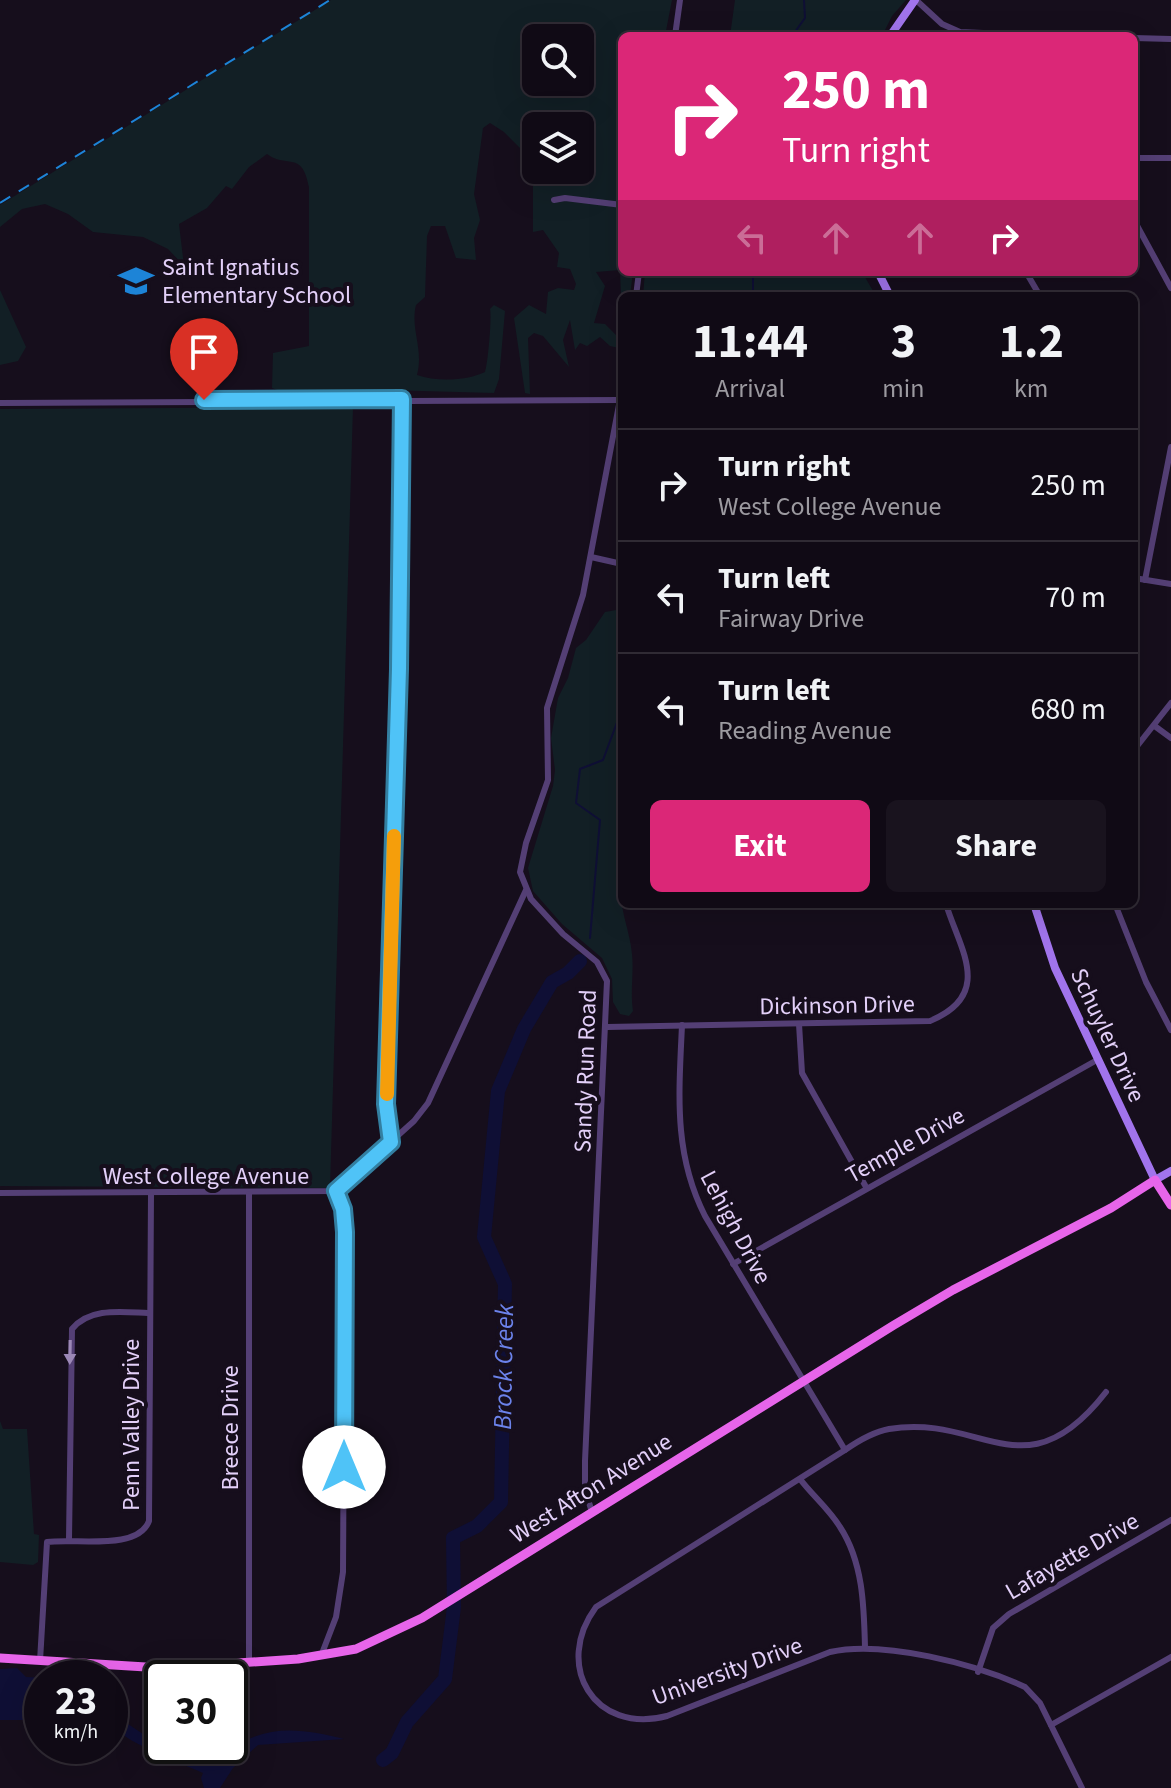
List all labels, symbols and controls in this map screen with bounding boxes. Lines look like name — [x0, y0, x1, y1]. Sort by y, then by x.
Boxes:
map controls — [522, 24, 594, 184]
button: search — [522, 24, 594, 96]
text: 250 m — [782, 51, 930, 130]
icon: right — [650, 64, 754, 168]
button: layers — [522, 112, 594, 184]
text: Turn right — [782, 125, 930, 176]
icon: left — [730, 216, 774, 260]
icon: ahead — [814, 216, 858, 260]
icon: ahead — [898, 216, 942, 260]
icon: right — [982, 216, 1026, 260]
place label: Saint Ignatius Elementary School — [162, 250, 351, 313]
school or university icon: Saint Ignatius Elementary School — [117, 262, 155, 300]
text: 11:44 — [692, 308, 808, 376]
text: 3 — [891, 308, 916, 376]
text: 1.2 — [999, 308, 1064, 376]
pin — [170, 318, 238, 400]
icon: arrive — [182, 330, 226, 374]
text: Arrival — [715, 370, 785, 407]
text: min — [882, 370, 924, 407]
text: km — [1014, 370, 1048, 407]
text: Turn right — [718, 445, 850, 488]
icon: right — [650, 463, 694, 507]
text: 250 m — [1030, 464, 1106, 507]
text: West College Avenue — [718, 488, 942, 525]
text: Turn left — [718, 557, 830, 600]
icon: left — [650, 575, 694, 619]
text: 70 m — [1045, 576, 1106, 619]
text: Fairway Drive — [718, 600, 864, 637]
text: Turn left — [718, 669, 830, 712]
icon: left — [650, 687, 694, 731]
text: 680 m — [1030, 688, 1106, 731]
text: Reading Avenue — [718, 712, 892, 749]
button: Exit — [650, 800, 870, 892]
button: Share — [886, 800, 1106, 892]
street label: Schuyler Drive — [1061, 962, 1154, 1108]
street label: Dickinson Drive — [759, 987, 915, 1024]
street label: Sandy Run Road — [565, 989, 606, 1153]
street label: Temple Drive — [839, 1098, 971, 1193]
street label: West College Avenue — [103, 1159, 309, 1194]
street label: Lehigh Drive — [691, 1164, 780, 1290]
water label: Brock Creek — [484, 1303, 523, 1430]
street label: Penn Valley Drive — [114, 1339, 149, 1511]
one-way arrow — [63, 1340, 76, 1365]
street label: Breece Drive — [213, 1365, 248, 1491]
position arrow — [302, 1425, 386, 1509]
street label: West Afton Avenue — [504, 1425, 679, 1552]
street label: Lafayette Drive — [999, 1504, 1146, 1609]
street label: University Drive — [647, 1628, 807, 1715]
speed limit sign: 30 — [144, 1660, 248, 1764]
text: 23 — [55, 1673, 97, 1730]
text: km/h — [54, 1718, 98, 1746]

